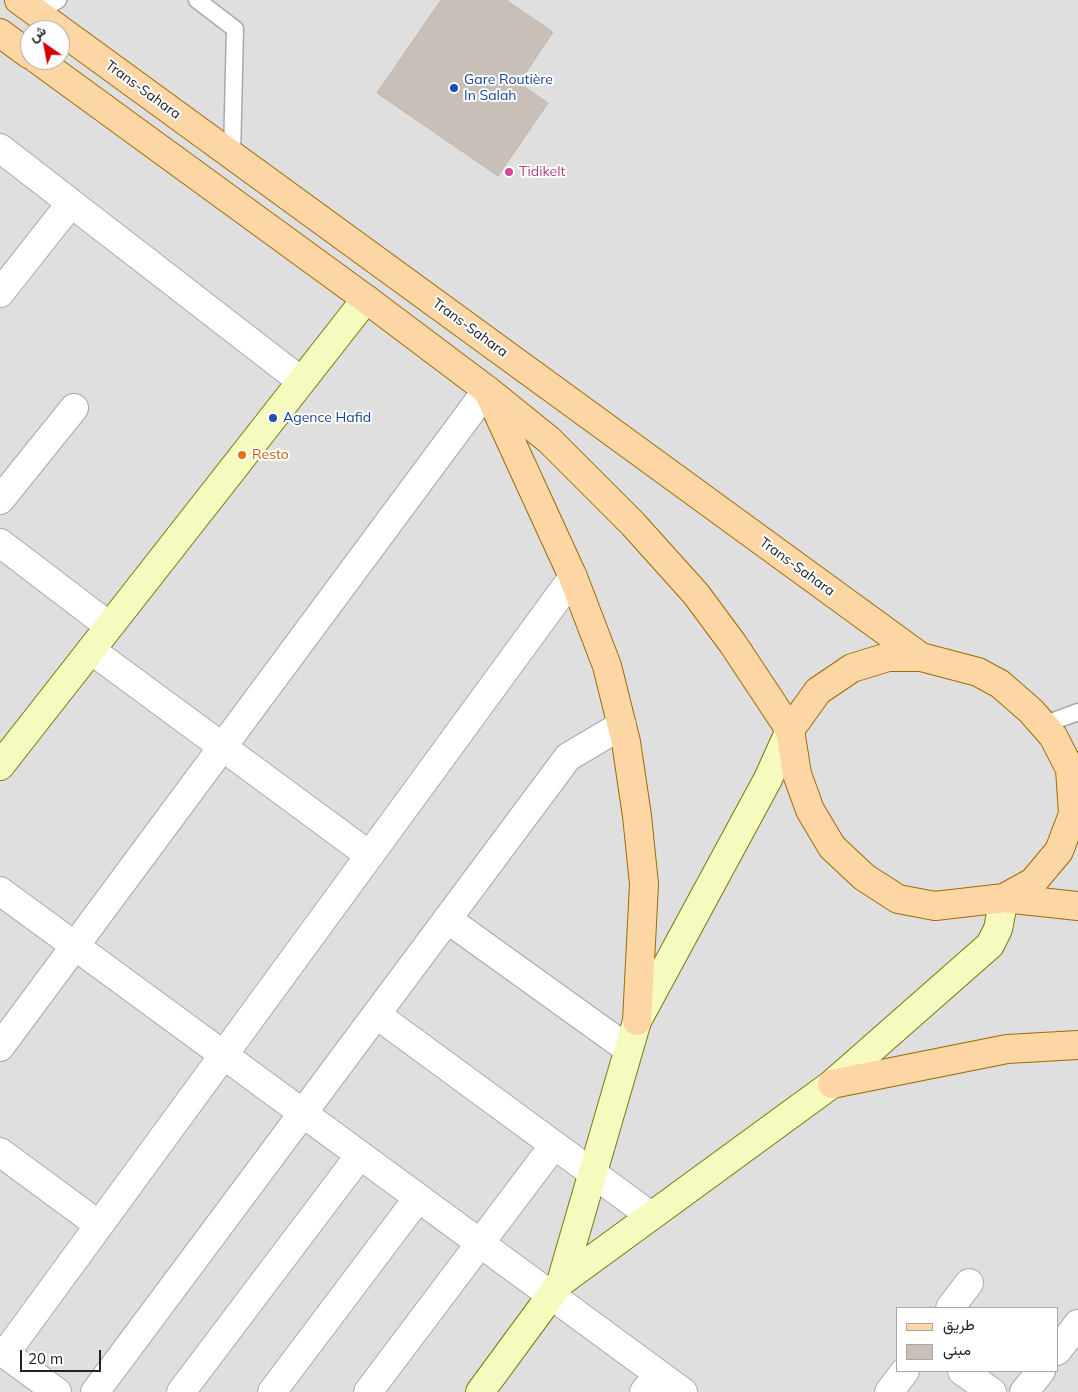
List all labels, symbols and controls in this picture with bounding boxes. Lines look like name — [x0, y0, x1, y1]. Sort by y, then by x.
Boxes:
north arrow — [20, 20, 70, 70]
text: ش — [25, 21, 49, 45]
street label: Trans-Sahara — [102, 57, 184, 123]
place label: Gare Routière In Salah — [464, 72, 553, 104]
marker: Gare Routière In Salah — [448, 82, 460, 94]
place label: Tidikelt — [519, 164, 565, 180]
marker: Tidikelt — [503, 166, 515, 178]
street label: Trans-Sahara — [429, 295, 511, 361]
place label: Agence Hafid — [283, 410, 371, 426]
marker: Agence Hafid — [267, 412, 279, 424]
place label: Resto — [252, 447, 289, 463]
marker: Resto — [236, 449, 248, 461]
street label: Trans-Sahara — [756, 534, 838, 600]
legend — [896, 1307, 1058, 1372]
text: طريق — [943, 1315, 975, 1334]
scale bar — [22, 1340, 104, 1372]
text: مبنى — [943, 1340, 971, 1359]
text: 20 m — [28, 1349, 63, 1368]

